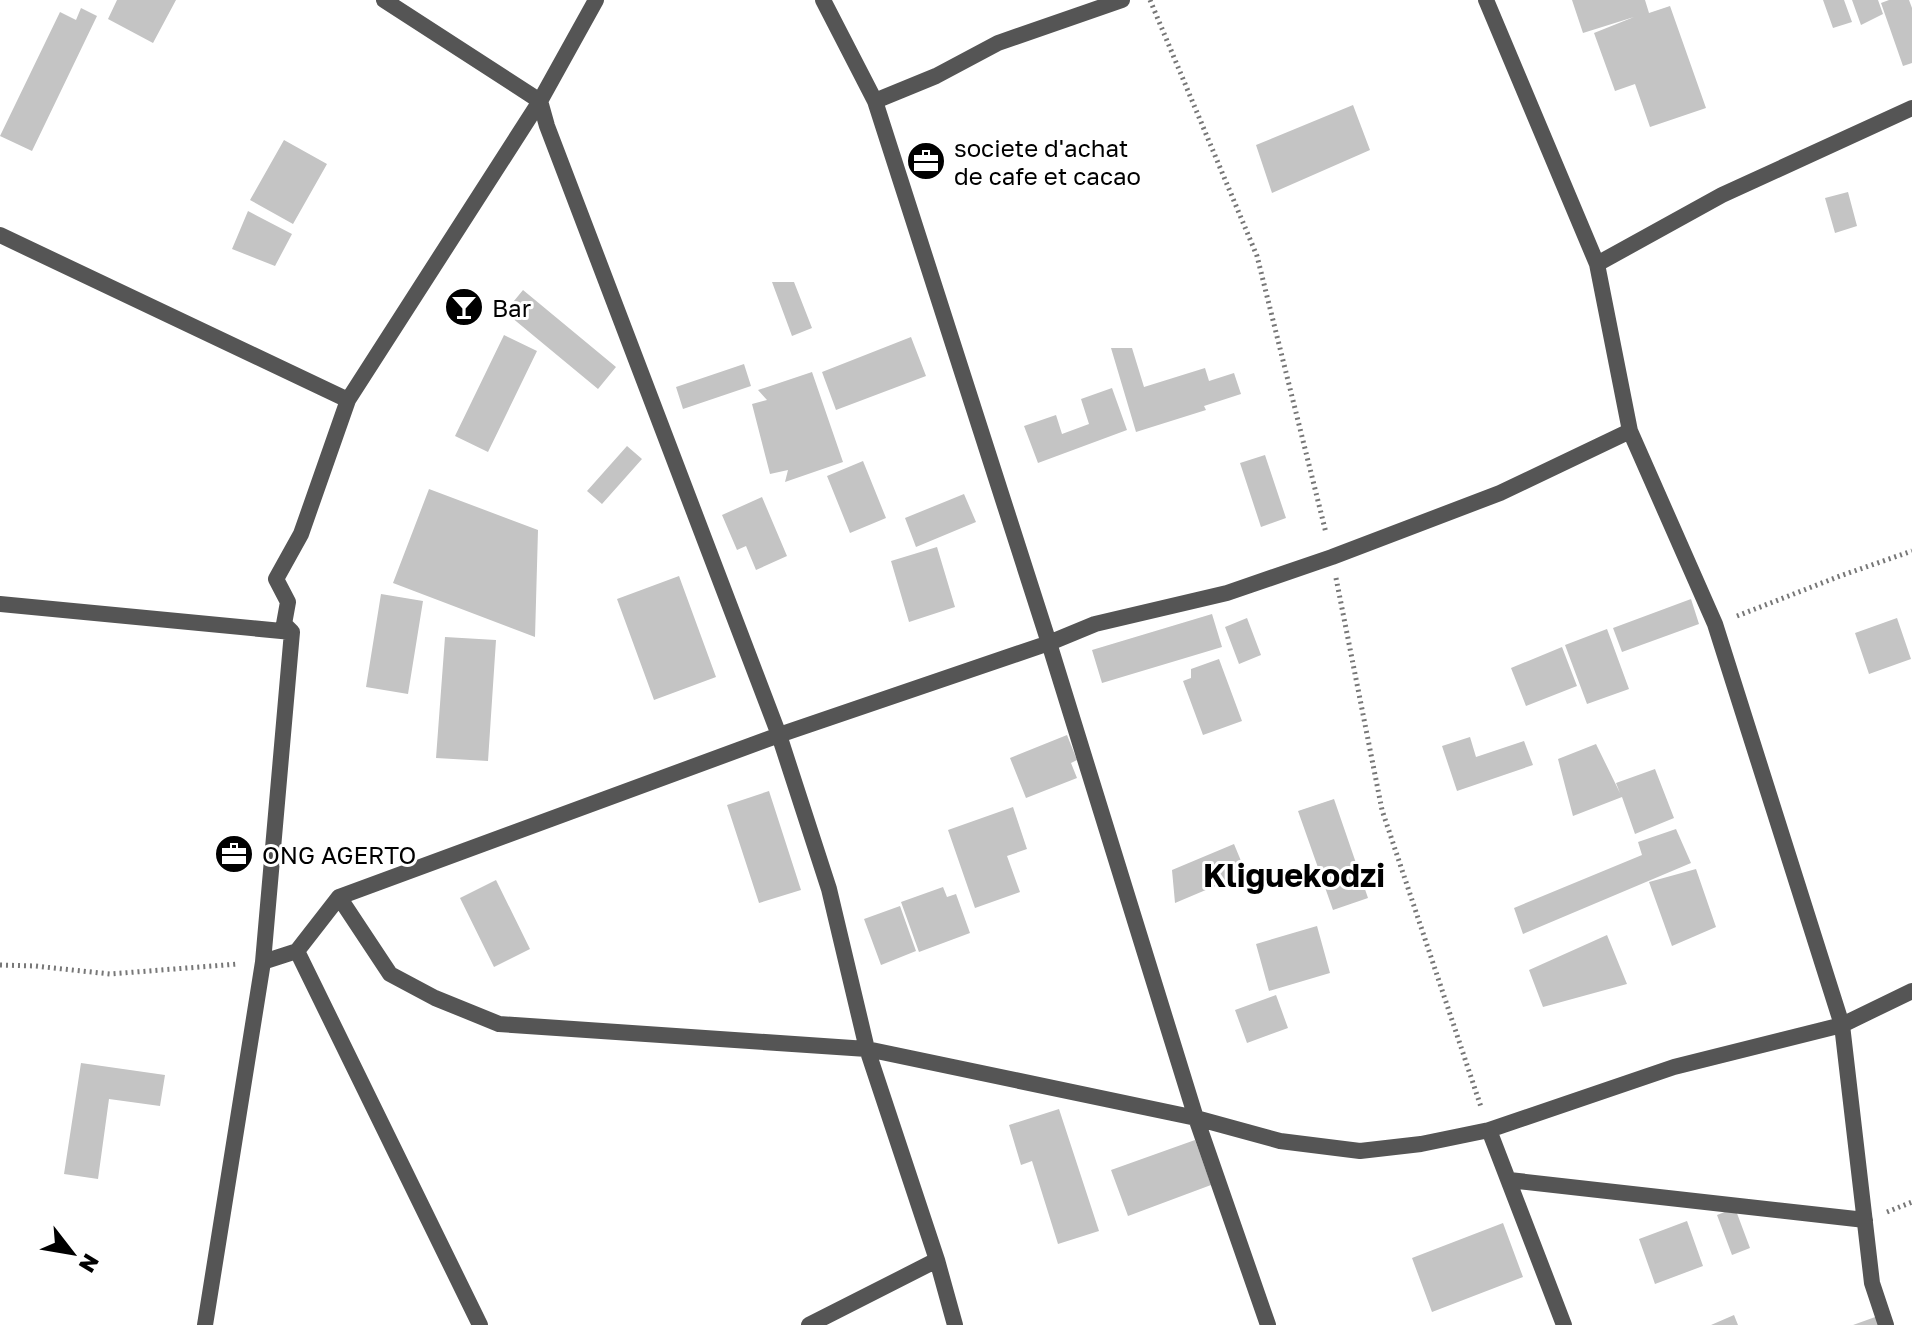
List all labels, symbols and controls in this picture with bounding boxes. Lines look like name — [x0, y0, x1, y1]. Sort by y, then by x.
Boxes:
place label: societe d'achat de cafe et cacao — [954, 133, 1141, 190]
office icon: societe d'achat de cafe et cacao — [905, 140, 947, 182]
bar icon: Bar — [443, 286, 485, 328]
place label: Bar — [492, 293, 531, 322]
office icon: ONG AGERTO — [213, 833, 255, 875]
place label: ONG AGERTO — [262, 840, 416, 869]
district label: Kliguekodzi — [1203, 856, 1385, 894]
north arrow — [32, 1213, 112, 1293]
text: N — [74, 1249, 105, 1278]

